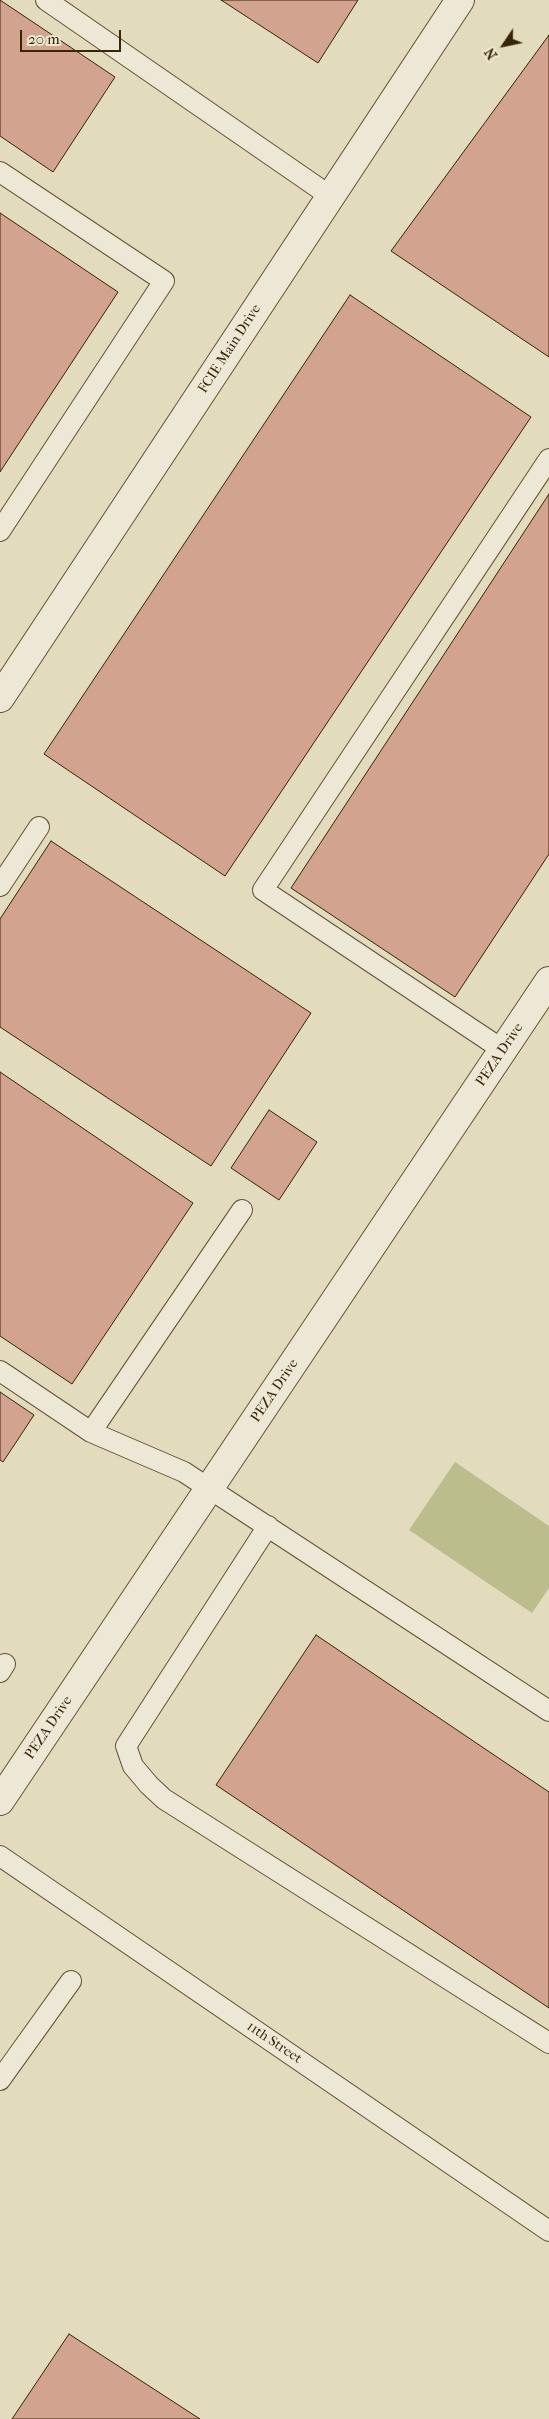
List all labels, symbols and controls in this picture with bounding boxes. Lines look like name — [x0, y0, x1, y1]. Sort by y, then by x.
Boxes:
scale bar — [22, 20, 124, 52]
north arrow — [479, 20, 529, 70]
text: 20 m — [28, 30, 60, 48]
text: N — [481, 45, 501, 63]
street label: FCIE Main Drive — [195, 301, 265, 397]
street label: PEZA Drive — [473, 1020, 527, 1090]
street label: PEZA Drive — [248, 1356, 302, 1426]
street label: PEZA Drive — [22, 1693, 76, 1763]
street label: 11th Street — [243, 2018, 305, 2068]

